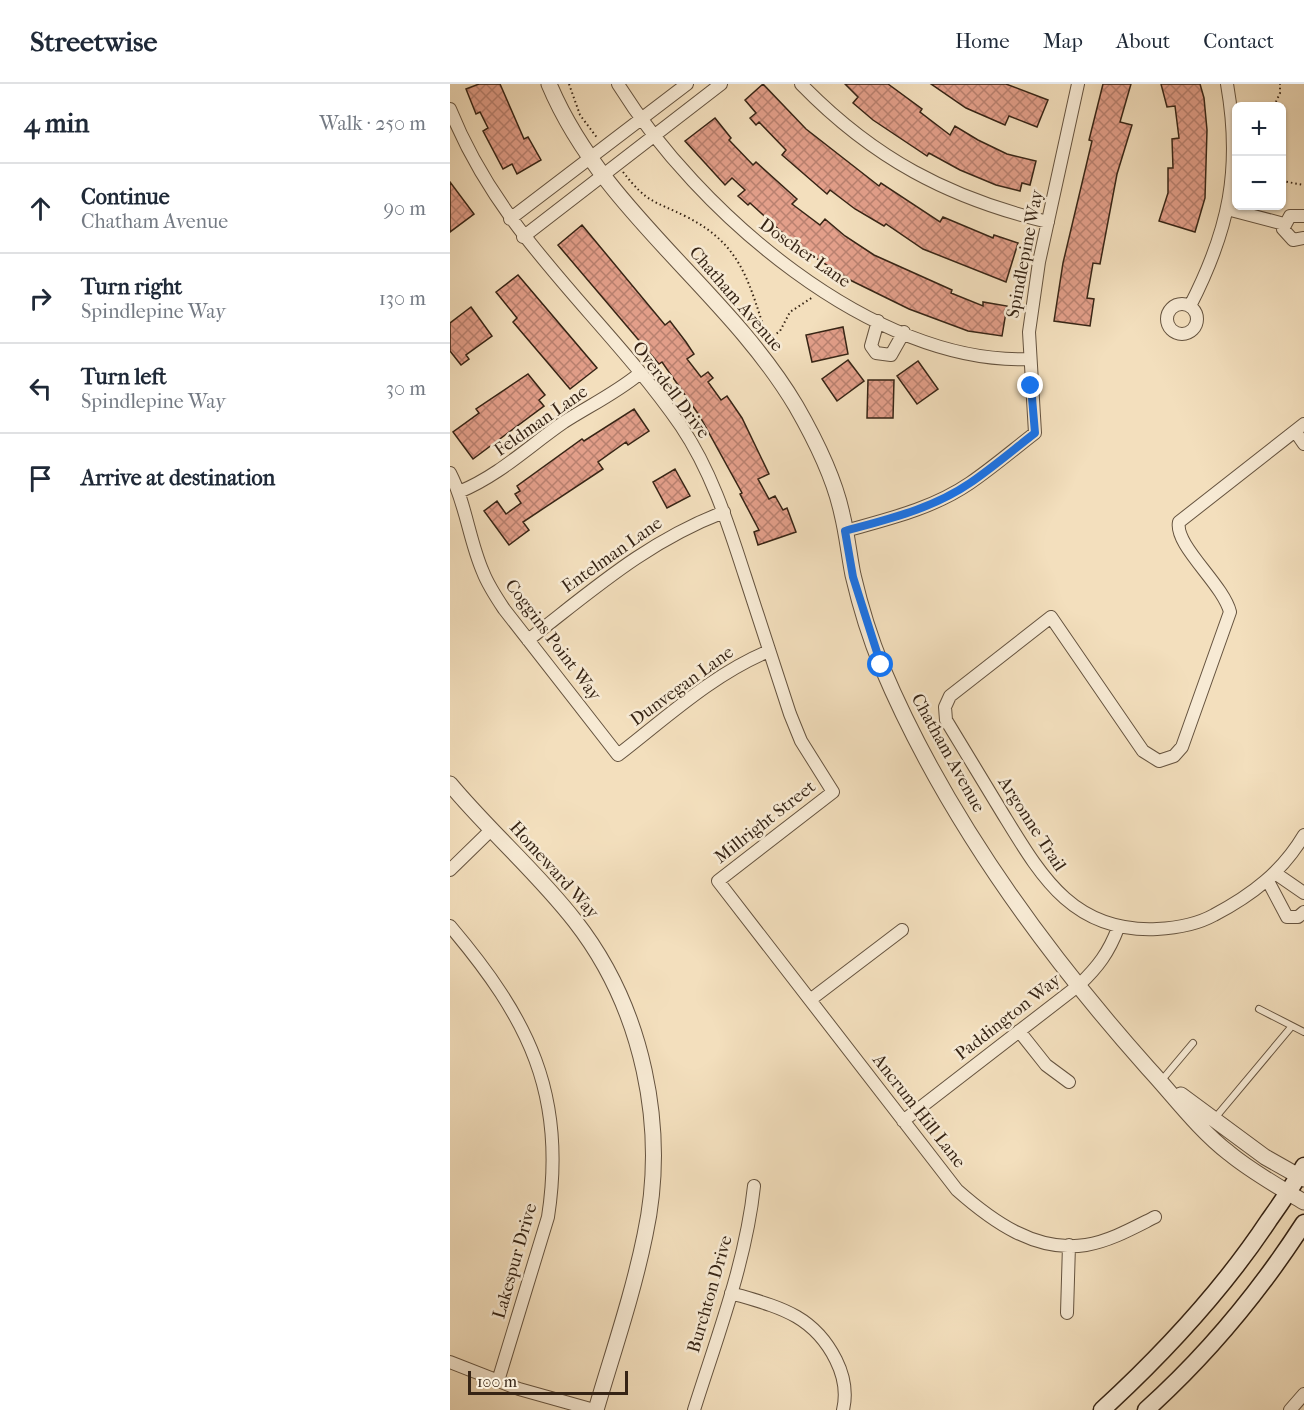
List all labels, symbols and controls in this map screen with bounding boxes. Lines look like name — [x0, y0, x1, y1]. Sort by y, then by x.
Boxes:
text: Streetwise — [30, 25, 157, 58]
text: Home — [955, 29, 1010, 53]
text: Map — [1043, 29, 1083, 53]
text: About — [1116, 29, 1170, 53]
text: Contact — [1203, 29, 1274, 53]
map controls — [1232, 102, 1286, 210]
button: + — [1232, 102, 1286, 156]
text: 4 min — [24, 108, 89, 139]
text: Walk · 250 m — [319, 112, 426, 135]
button: − — [1232, 156, 1286, 210]
text: Continue — [81, 184, 170, 210]
street label: Spindlepine Way — [1002, 187, 1048, 320]
icon: ahead — [24, 192, 57, 225]
text: 90 m — [384, 197, 426, 220]
text: Chatham Avenue — [81, 210, 228, 233]
street label: Doscher Lane — [755, 214, 855, 292]
street label: Chatham Avenue — [685, 242, 787, 356]
text: Turn right — [81, 274, 182, 300]
icon: right — [24, 282, 57, 315]
text: 130 m — [379, 287, 426, 310]
text: Spindlepine Way — [81, 300, 226, 323]
street label: Overdell Drive — [628, 337, 714, 443]
text: Turn left — [81, 364, 167, 390]
icon: left — [24, 372, 57, 405]
route end — [1017, 372, 1043, 398]
text: 30 m — [386, 377, 426, 400]
street label: Feldman Lane — [490, 381, 592, 461]
text: Spindlepine Way — [81, 390, 226, 413]
icon: arrive — [24, 462, 57, 495]
text: Arrive at destination — [81, 465, 275, 491]
street label: Entelman Lane — [558, 513, 666, 597]
street label: Coggins Point Way — [501, 575, 606, 706]
street label: Dunvegan Lane — [626, 641, 738, 730]
route start — [867, 651, 893, 677]
street label: Chatham Avenue — [907, 690, 989, 816]
street label: Argonne Trail — [993, 772, 1070, 875]
street label: Millright Street — [710, 776, 820, 868]
street label: Homeward Way — [505, 817, 604, 924]
street label: Paddington Way — [951, 968, 1066, 1065]
street label: Ancrum Hill Lane — [867, 1049, 970, 1172]
street label: Lakespur Drive — [488, 1201, 542, 1321]
street label: Burchton Drive — [683, 1233, 737, 1355]
scale bar — [468, 1368, 628, 1396]
text: 100 m — [477, 1372, 517, 1391]

